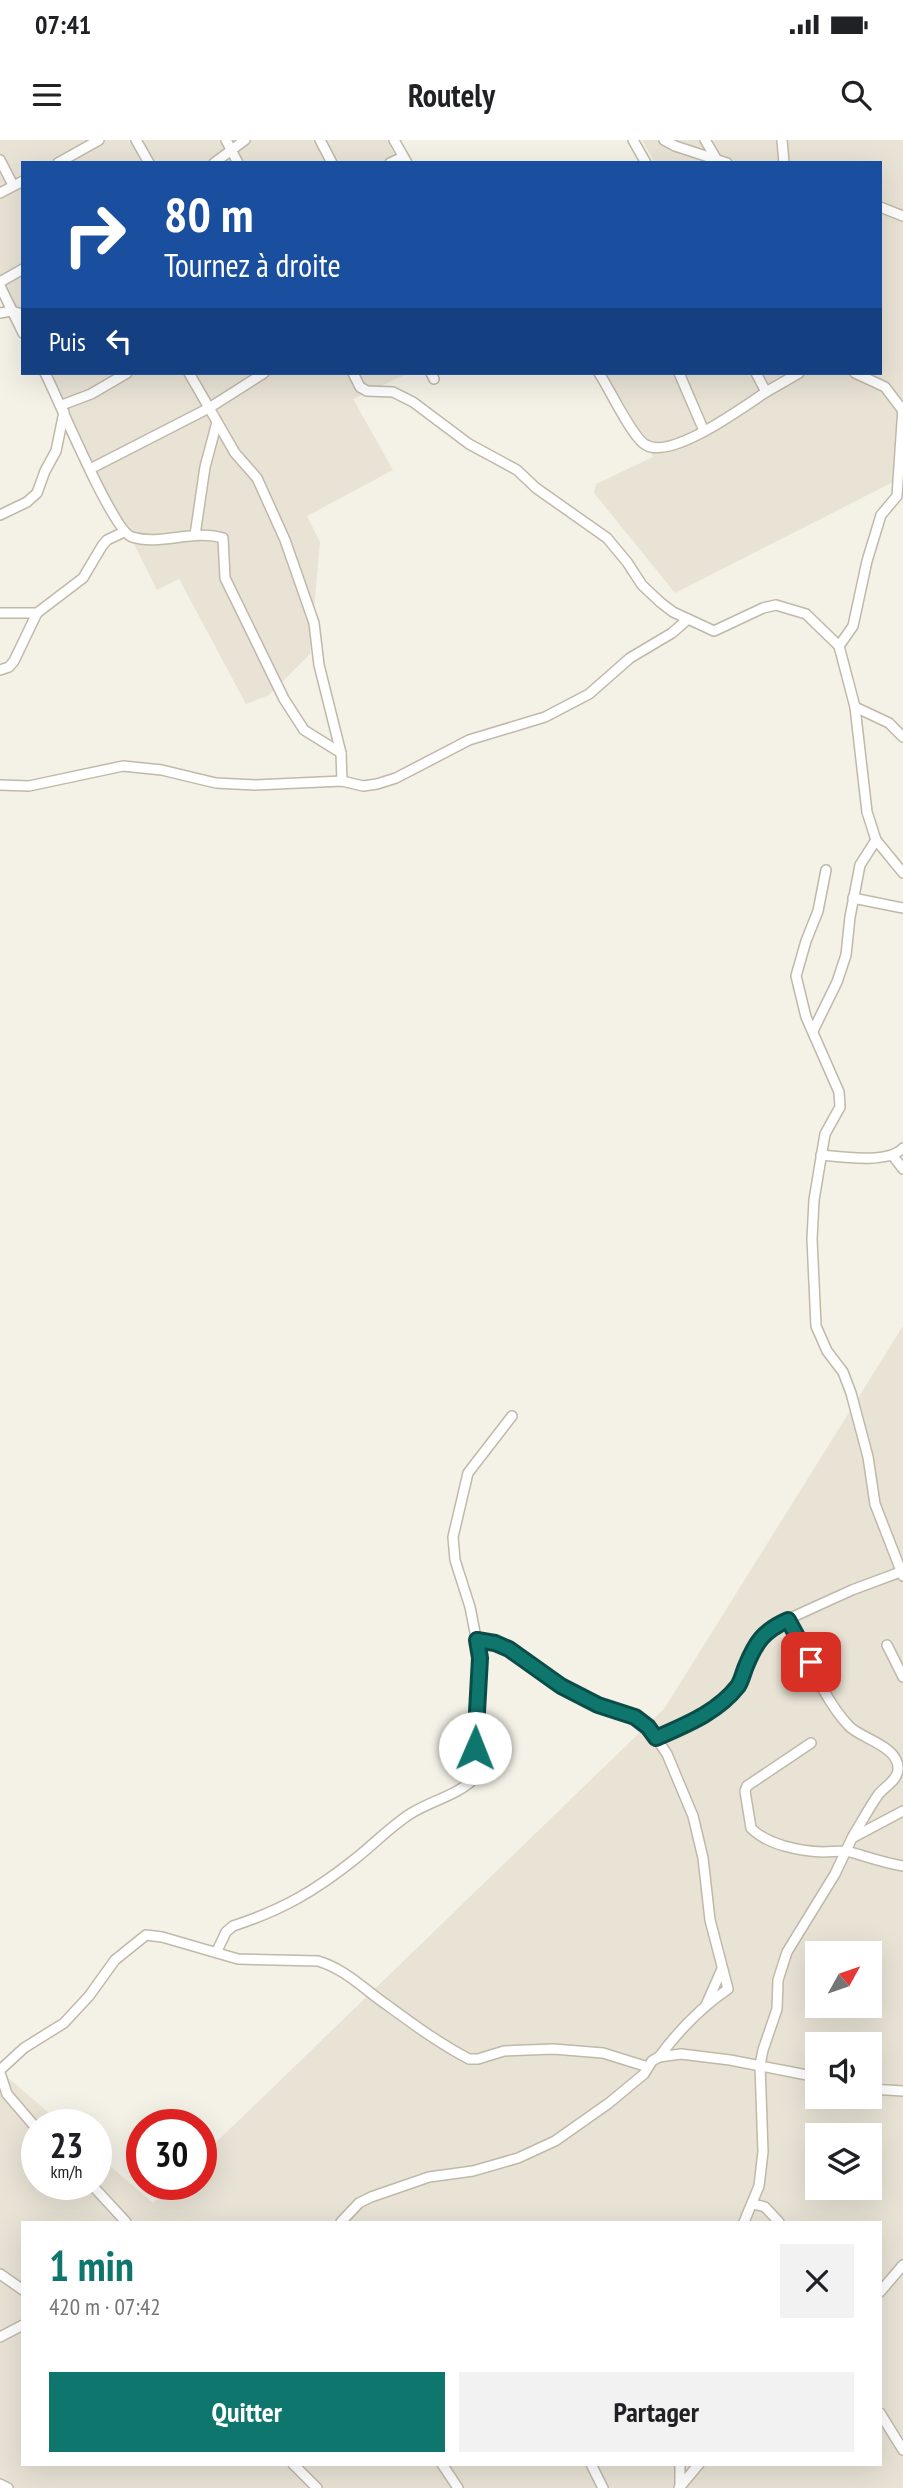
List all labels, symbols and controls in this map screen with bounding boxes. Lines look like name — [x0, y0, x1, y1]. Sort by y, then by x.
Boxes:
text: 07:41 — [35, 8, 91, 41]
text: Routely — [408, 74, 495, 116]
icon: menu — [28, 76, 66, 114]
icon: search — [837, 76, 875, 114]
text: 80 m — [164, 182, 253, 246]
icon: right — [49, 189, 140, 280]
text: Tournez à droite — [164, 244, 341, 286]
icon: left — [100, 322, 138, 360]
text: Puis — [49, 325, 86, 358]
pin — [781, 1632, 841, 1692]
icon: arrive — [792, 1643, 830, 1681]
position arrow — [438, 1711, 512, 1785]
north arrow — [805, 1941, 882, 2018]
map controls — [805, 1941, 882, 2200]
button: sound — [805, 2032, 882, 2109]
speed limit sign: 30 — [126, 2109, 217, 2200]
text: 23 — [50, 2122, 83, 2168]
button: layers — [805, 2123, 882, 2200]
text: km/h — [51, 2160, 82, 2183]
text: 1 min — [49, 2238, 134, 2293]
button: close — [780, 2244, 854, 2318]
text: 420 m · 07:42 — [49, 2292, 161, 2321]
button: Quitter — [49, 2372, 445, 2452]
button: Partager — [459, 2372, 854, 2452]

